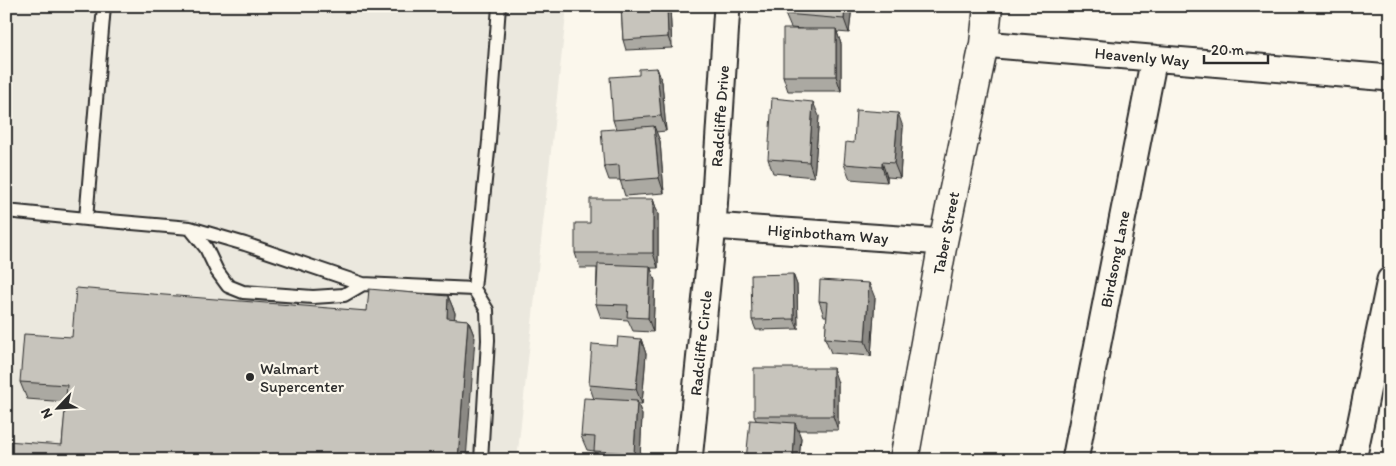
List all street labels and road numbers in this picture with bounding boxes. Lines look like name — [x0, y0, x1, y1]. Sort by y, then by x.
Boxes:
street label: Heavenly Way — [1094, 43, 1191, 71]
street label: Radcliffe Drive — [707, 65, 733, 167]
street label: Taber Street — [929, 190, 963, 276]
street label: Birdsong Lane — [1096, 209, 1134, 309]
street label: Higinbotham Way — [767, 220, 890, 248]
street label: Radcliffe Circle — [686, 289, 716, 397]

